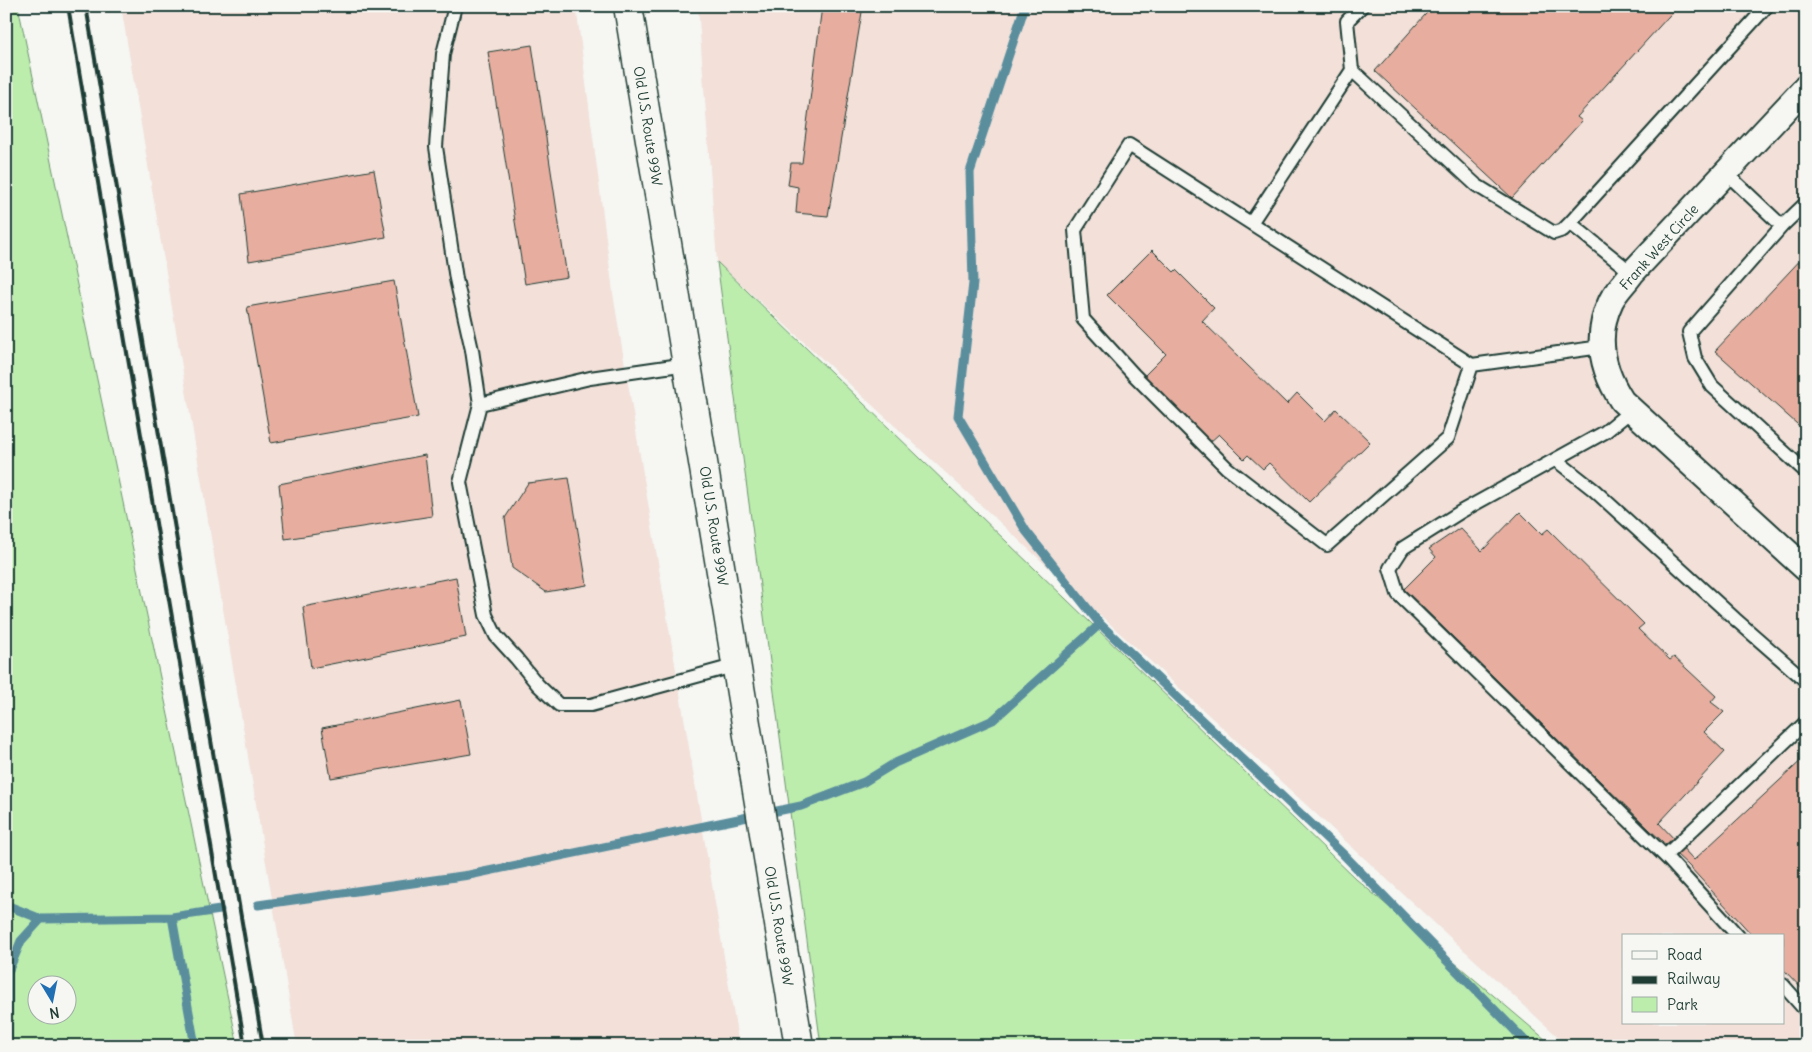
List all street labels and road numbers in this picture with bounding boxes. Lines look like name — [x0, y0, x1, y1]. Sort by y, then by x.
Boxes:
street label: Old U.S. Route 99W — [630, 65, 666, 187]
street label: Frank West Circle — [1616, 200, 1702, 294]
street label: Old U.S. Route 99W — [696, 465, 732, 587]
street label: Old U.S. Route 99W — [761, 865, 797, 987]

